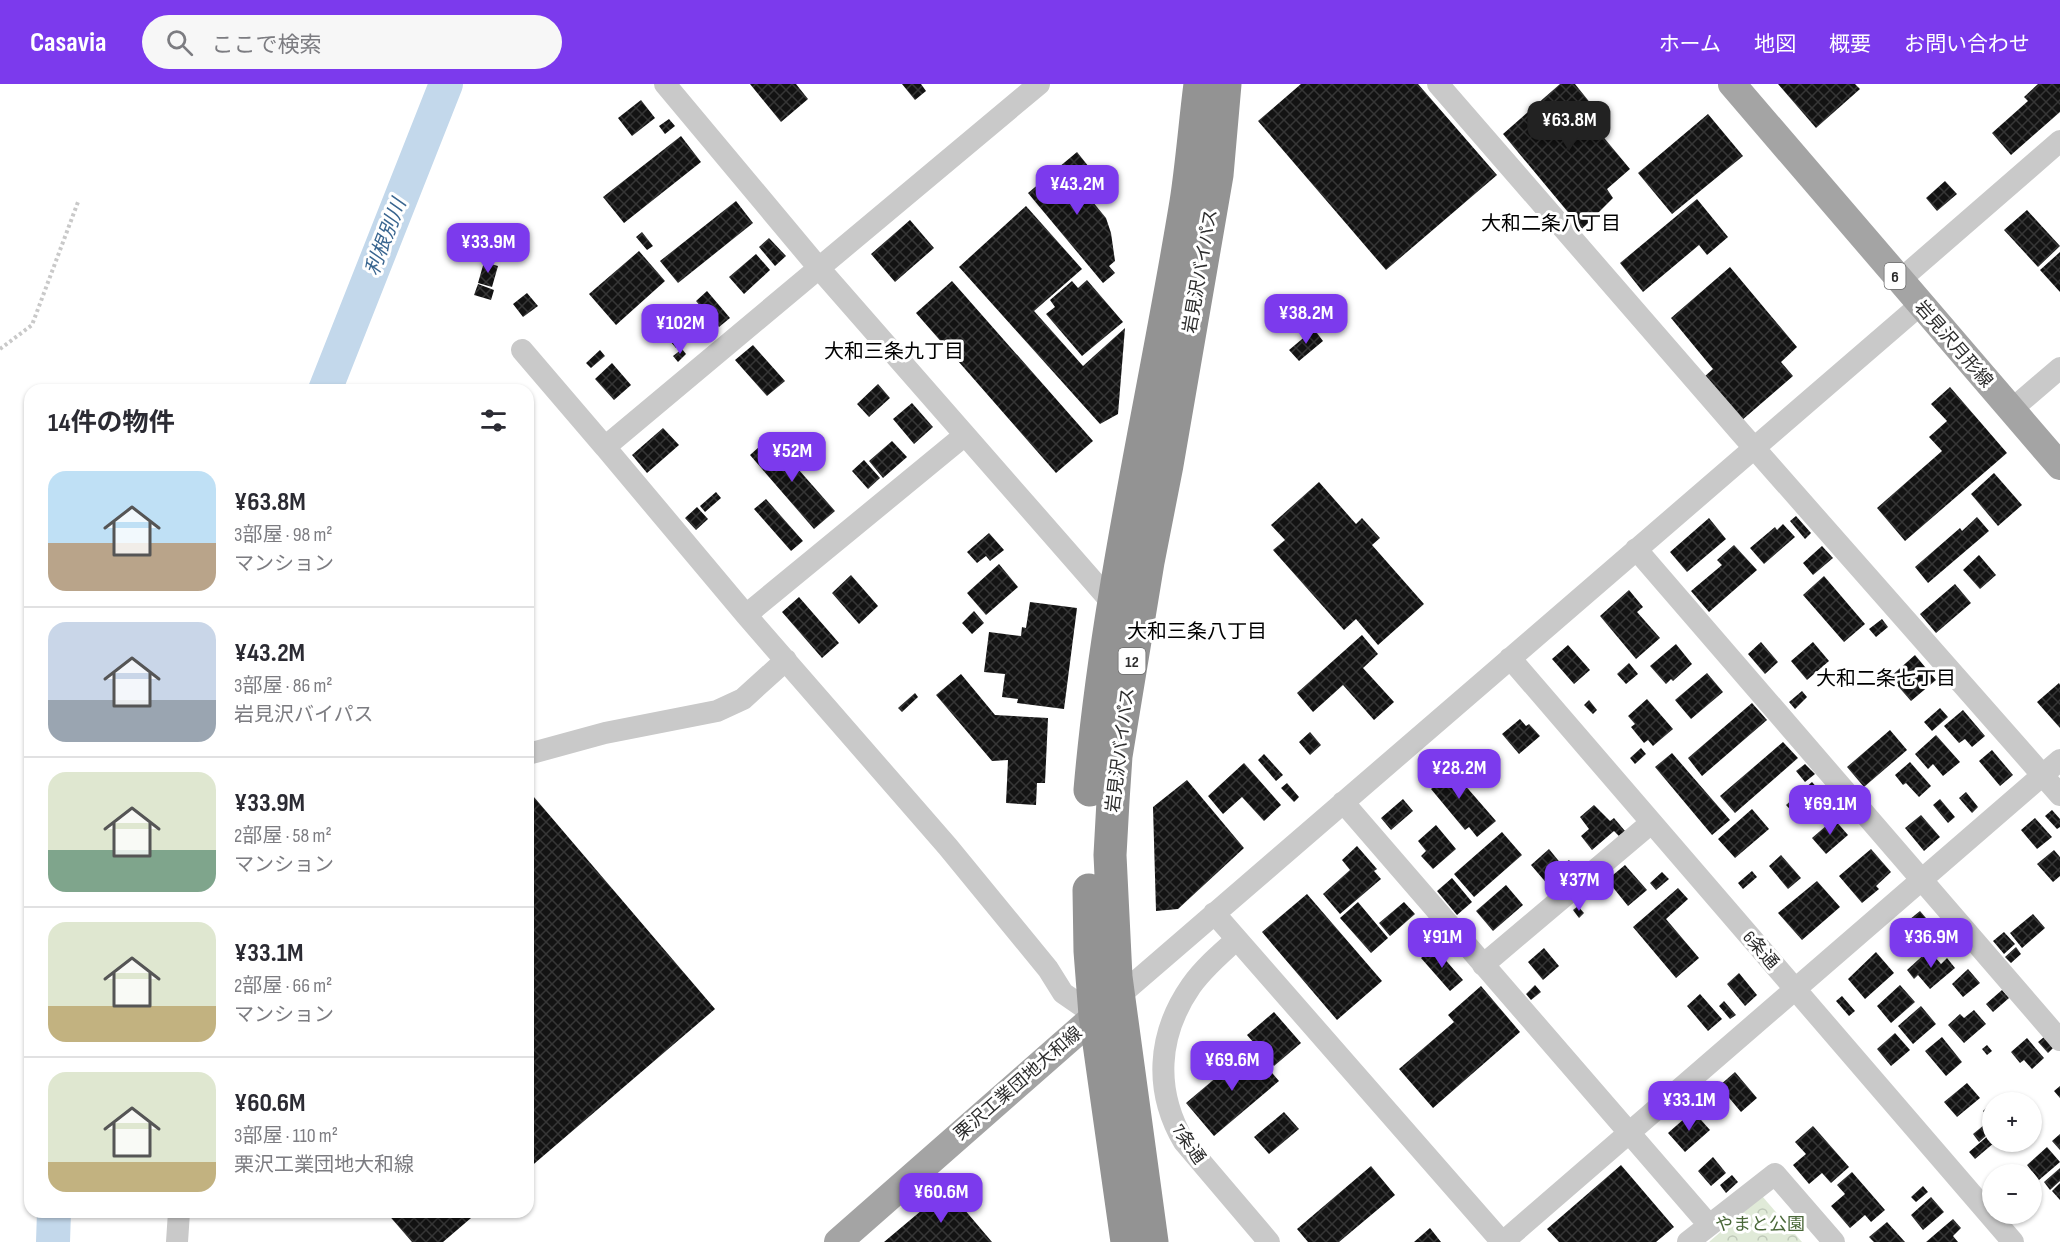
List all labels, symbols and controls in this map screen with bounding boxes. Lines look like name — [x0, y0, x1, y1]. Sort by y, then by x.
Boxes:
search box — [142, 15, 562, 69]
text: Casavia — [30, 26, 106, 59]
icon: search — [163, 26, 196, 59]
text: ここで検索 — [211, 32, 321, 59]
text: ホーム — [1659, 32, 1721, 57]
text: 地図 — [1754, 32, 1796, 57]
text: 概要 — [1829, 32, 1871, 57]
text: お問い合わせ — [1904, 32, 2030, 57]
pin: ¥63.8M — [1520, 101, 1618, 152]
text: ¥63.8M — [1541, 108, 1597, 132]
pin: ¥43.2M — [1028, 165, 1126, 216]
text: ¥43.2M — [1050, 172, 1104, 196]
water label: 利根別川 — [360, 194, 412, 279]
street label: 岩見沢バイパス — [1179, 207, 1222, 335]
district label: 大和二条八丁目 — [1481, 212, 1621, 236]
pin: ¥33.9M — [439, 223, 537, 274]
text: ¥33.9M — [461, 230, 515, 254]
road number: 6 — [1884, 263, 1906, 289]
pin: ¥38.2M — [1257, 294, 1355, 345]
street label: 岩見沢月形線 — [1910, 297, 1997, 392]
text: ¥38.2M — [1279, 301, 1333, 325]
pin: ¥102M — [638, 304, 722, 355]
text: ¥102M — [655, 311, 705, 335]
district label: 大和三条九丁目 — [824, 340, 964, 364]
icon: filters — [477, 404, 510, 437]
text: 14件の物件 — [48, 408, 175, 439]
pin: ¥52M — [756, 432, 828, 483]
text: ¥52M — [772, 439, 812, 463]
text: ¥63.8M — [234, 487, 306, 518]
icon: home — [96, 495, 168, 567]
text: 3部屋 · 98 m² — [234, 523, 333, 547]
text: マンション — [234, 552, 334, 576]
district label: 大和三条八丁目 — [1127, 620, 1267, 644]
text: ¥43.2M — [234, 638, 305, 669]
icon: home — [96, 646, 168, 718]
road number: 12 — [1118, 648, 1146, 674]
district label: 大和二条七丁目 — [1816, 667, 1956, 691]
text: 3部屋 · 86 m² — [234, 674, 332, 698]
street label: 岩見沢バイパス — [1102, 686, 1139, 814]
text: 岩見沢バイパス — [234, 703, 374, 727]
pin: ¥28.2M — [1410, 749, 1508, 800]
text: ¥28.2M — [1432, 756, 1486, 780]
pin: ¥69.1M — [1781, 785, 1879, 836]
text: ¥33.9M — [234, 788, 305, 819]
text: ¥69.1M — [1803, 792, 1857, 816]
icon: home — [96, 796, 168, 868]
text: 2部屋 · 58 m² — [234, 824, 332, 848]
text: マンション — [234, 853, 334, 877]
pin: ¥37M — [1543, 861, 1615, 912]
text: ¥37M — [1559, 868, 1599, 892]
pin: ¥91M — [1406, 918, 1478, 969]
pin: ¥36.9M — [1882, 918, 1980, 969]
text: ¥91M — [1422, 925, 1462, 949]
text: ¥36.9M — [1904, 925, 1958, 949]
street label: 6条通 — [1738, 927, 1783, 974]
text: ¥33.1M — [234, 938, 303, 969]
icon: home — [96, 946, 168, 1018]
text: 2部屋 · 66 m² — [234, 974, 332, 998]
text: マンション — [234, 1003, 334, 1027]
street label: 栗沢工業団地大和線 — [950, 1022, 1086, 1144]
pin: ¥69.6M — [1183, 1041, 1281, 1092]
text: ¥69.6M — [1205, 1048, 1259, 1072]
pin: ¥33.1M — [1640, 1081, 1738, 1132]
text: ¥60.6M — [234, 1088, 305, 1119]
text: ¥33.1M — [1662, 1088, 1716, 1112]
map controls — [1982, 1092, 2042, 1224]
button: + — [1982, 1092, 2042, 1152]
icon: home — [96, 1096, 168, 1168]
street label: 7条通 — [1168, 1121, 1210, 1168]
text: 3部屋 · 110 m² — [234, 1124, 338, 1148]
text: 栗沢工業団地大和線 — [234, 1153, 414, 1177]
button: − — [1982, 1164, 2042, 1224]
pin: ¥60.6M — [892, 1173, 990, 1224]
text: ¥60.6M — [914, 1180, 968, 1204]
park label: やまと公園 — [1715, 1214, 1805, 1235]

